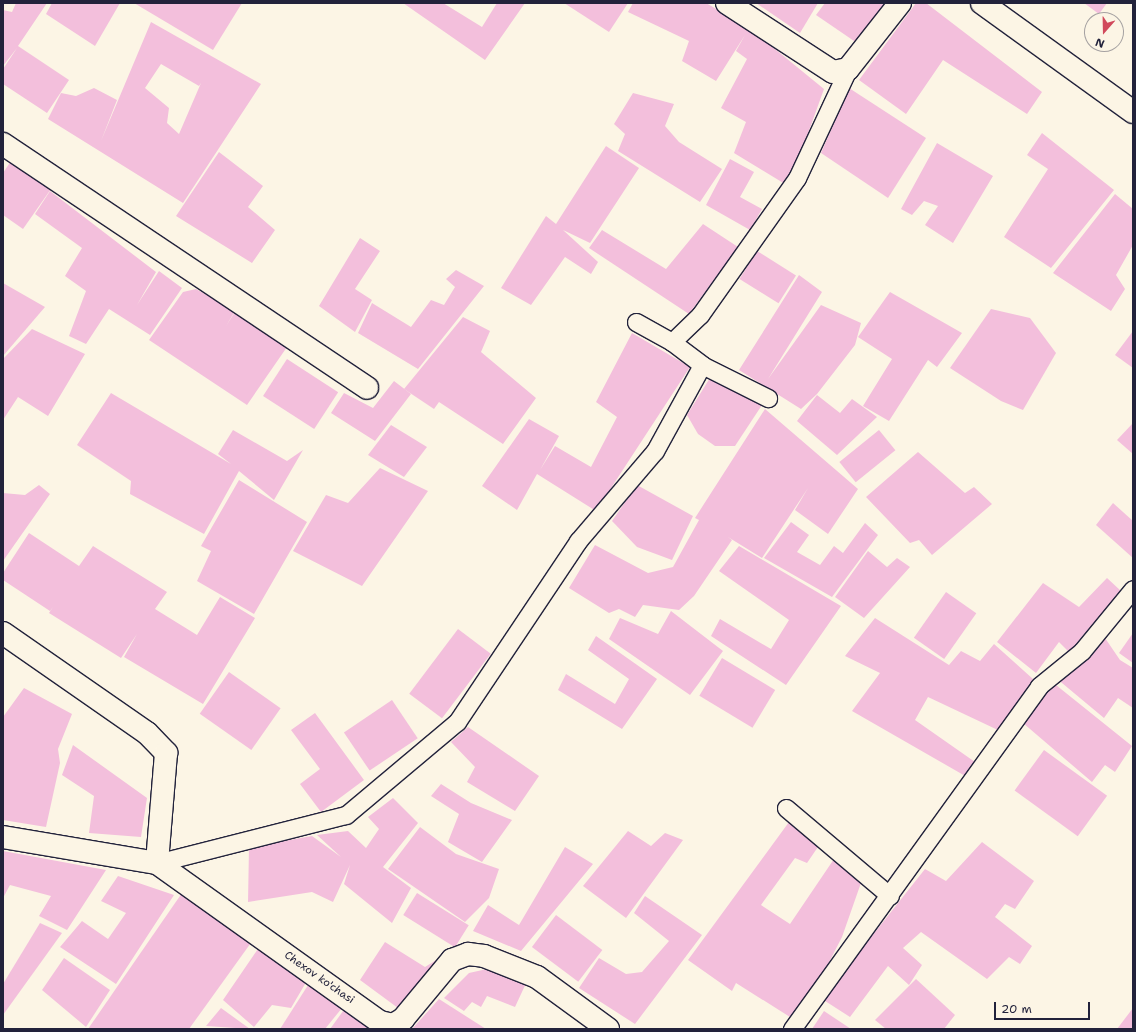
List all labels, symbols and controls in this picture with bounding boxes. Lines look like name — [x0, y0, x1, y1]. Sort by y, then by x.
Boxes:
north arrow — [1084, 12, 1124, 52]
text: N — [1093, 34, 1107, 51]
street label: Chexov ko'chasi — [281, 949, 357, 1007]
scale bar — [996, 994, 1092, 1020]
text: 20 m — [1001, 1001, 1032, 1017]

